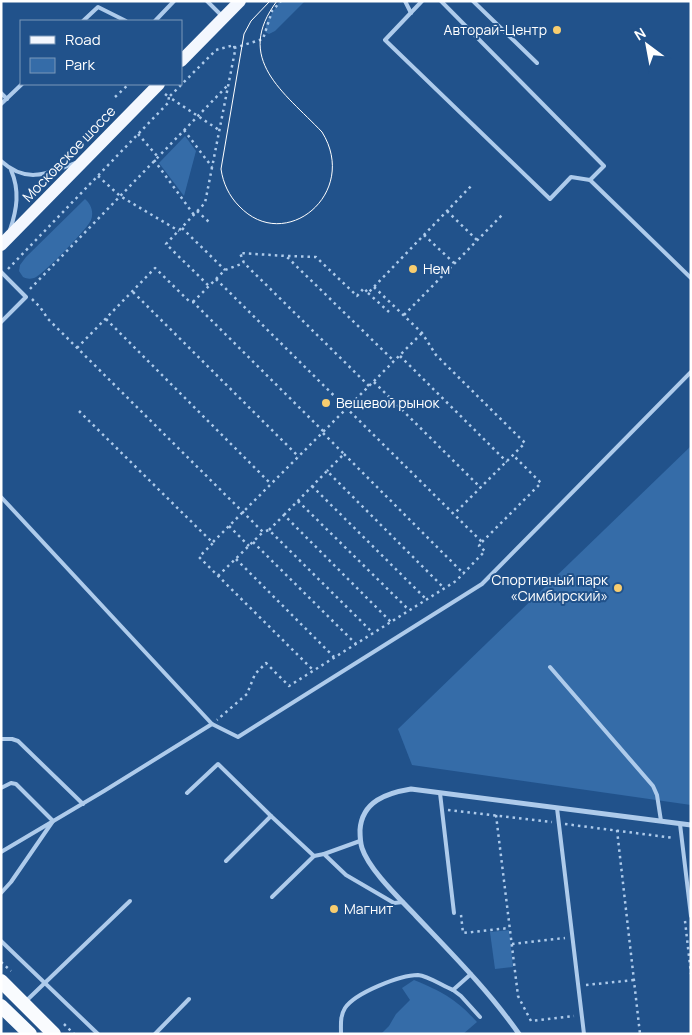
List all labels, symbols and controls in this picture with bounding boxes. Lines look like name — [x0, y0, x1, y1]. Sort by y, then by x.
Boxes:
legend — [20, 20, 182, 85]
place label: Авторай-Центр — [444, 20, 547, 39]
north arrow — [622, 20, 672, 70]
text: N — [631, 23, 649, 44]
marker: Авторай-Центр — [551, 24, 563, 36]
text: Road — [65, 29, 101, 50]
text: Park — [65, 54, 95, 75]
street label: Московское шоссе — [18, 102, 119, 206]
place label: Нем — [423, 259, 450, 278]
marker: Нем — [407, 263, 419, 275]
place label: Вещевой рынок — [336, 393, 440, 412]
marker: Вещевой рынок — [320, 397, 332, 409]
place label: Спортивный парк «Симбирский» — [491, 570, 609, 605]
marker: Спортивный парк «Симбирский» — [612, 582, 624, 594]
place label: Магнит — [344, 899, 393, 918]
marker: Магнит — [328, 903, 340, 915]

